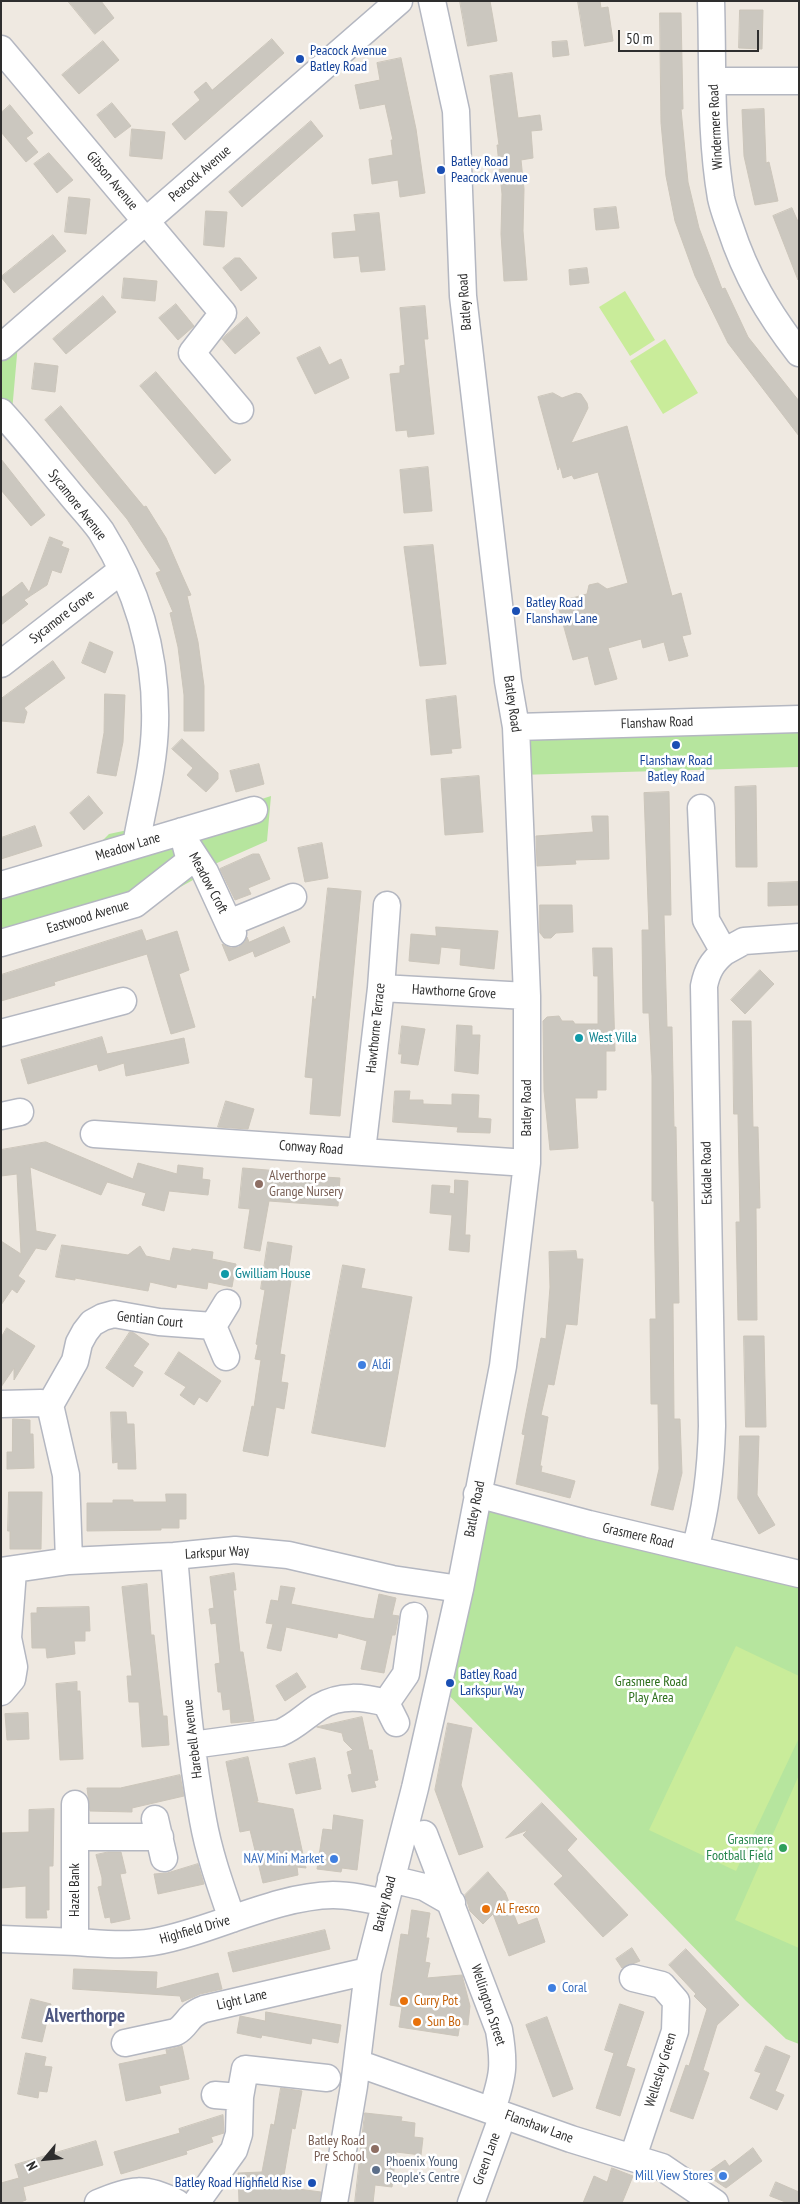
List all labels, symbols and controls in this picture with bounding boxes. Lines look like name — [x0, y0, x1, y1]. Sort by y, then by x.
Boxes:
scale bar — [620, 20, 761, 52]
text: 50 m — [626, 29, 652, 48]
place label: Peacock Avenue Batley Road — [310, 43, 387, 75]
marker: Peacock Avenue Batley Road — [294, 53, 306, 65]
street label: Windermere Road — [705, 84, 727, 170]
street label: Peacock Avenue — [165, 142, 235, 206]
street label: Gibson Avenue — [83, 148, 141, 214]
place label: Batley Road Peacock Avenue — [451, 154, 528, 186]
marker: Batley Road Peacock Avenue — [435, 164, 447, 176]
street label: Batley Road — [455, 273, 475, 331]
street label: Sycamore Avenue — [44, 466, 110, 544]
street label: Sycamore Grove — [26, 587, 98, 647]
place label: Batley Road Flanshaw Lane — [526, 595, 598, 628]
marker: Batley Road Flanshaw Lane — [510, 605, 522, 617]
street label: Batley Road — [500, 675, 524, 733]
street label: Flanshaw Road — [621, 713, 693, 733]
marker: Flanshaw Road Batley Road — [670, 739, 682, 751]
place label: Flanshaw Road Batley Road — [640, 753, 712, 786]
street label: Meadow Lane — [94, 829, 162, 865]
street label: Meadow Croft — [185, 850, 231, 916]
street label: Eastwood Avenue — [45, 897, 131, 937]
street label: Hawthorne Grove — [412, 981, 496, 1003]
street label: Hawthorne Terrace — [363, 982, 389, 1074]
place label: West Villa — [589, 1030, 637, 1046]
marker: West Villa — [573, 1032, 585, 1044]
street label: Batley Road — [519, 1080, 535, 1136]
street label: Conway Road — [278, 1137, 344, 1159]
street label: Eskdale Road — [698, 1141, 716, 1205]
place label: Alverthorpe Grange Nursery — [269, 1168, 343, 1200]
marker: Alverthorpe Grange Nursery — [253, 1178, 265, 1190]
place label: Gwilliam House — [235, 1266, 311, 1282]
marker: Gwilliam House — [219, 1268, 231, 1280]
street label: Gentian Court — [116, 1308, 184, 1332]
place label: Aldi — [372, 1357, 391, 1373]
marker: Aldi — [356, 1359, 368, 1371]
street label: Batley Road — [461, 1479, 489, 1539]
street label: Grasmere Road — [601, 1520, 675, 1552]
street label: Larkspur Way — [185, 1543, 249, 1563]
place label: Batley Road Larkspur Way — [460, 1667, 524, 1700]
park label: Grasmere Road Play Area — [615, 1674, 687, 1706]
marker: Batley Road Larkspur Way — [444, 1677, 456, 1689]
street label: Harebell Avenue — [180, 1699, 206, 1779]
place label: Grasmere Football Field — [706, 1832, 773, 1864]
marker: Grasmere Football Field — [777, 1842, 789, 1854]
place label: NAV Mini Market — [244, 1851, 324, 1867]
marker: NAV Mini Market — [328, 1853, 340, 1865]
street label: Hazel Bank — [67, 1863, 83, 1917]
street label: Batley Road — [370, 1874, 400, 1934]
place label: Al Fresco — [496, 1901, 540, 1917]
marker: Al Fresco — [480, 1903, 492, 1915]
street label: Highfield Drive — [158, 1912, 232, 1948]
street label: Wellington Street — [467, 1962, 509, 2048]
place label: Coral — [562, 1980, 587, 1996]
marker: Coral — [546, 1982, 558, 1994]
street label: Light Lane — [215, 1986, 269, 2014]
place label: Curry Pot — [414, 1993, 458, 2009]
marker: Curry Pot — [398, 1995, 410, 2007]
district label: Alverthorpe — [45, 2006, 125, 2028]
place label: Sun Bo — [427, 2014, 461, 2030]
marker: Sun Bo — [411, 2016, 423, 2028]
street label: Wellesley Green — [642, 2031, 680, 2109]
street label: Flanshaw Lane — [502, 2107, 576, 2147]
street label: Green Lane — [470, 2131, 504, 2187]
place label: Batley Road Pre School — [308, 2133, 365, 2166]
north arrow — [20, 2134, 70, 2184]
marker: Batley Road Pre School — [369, 2143, 381, 2155]
place label: Phoenix Young People's Centre — [386, 2154, 459, 2186]
text: N — [22, 2158, 41, 2174]
marker: Phoenix Young People's Centre — [370, 2164, 382, 2176]
place label: Mill View Stores — [635, 2168, 713, 2184]
marker: Mill View Stores — [717, 2170, 729, 2182]
place label: Batley Road Highfield Rise — [175, 2175, 302, 2191]
marker: Batley Road Highfield Rise — [306, 2177, 318, 2189]

